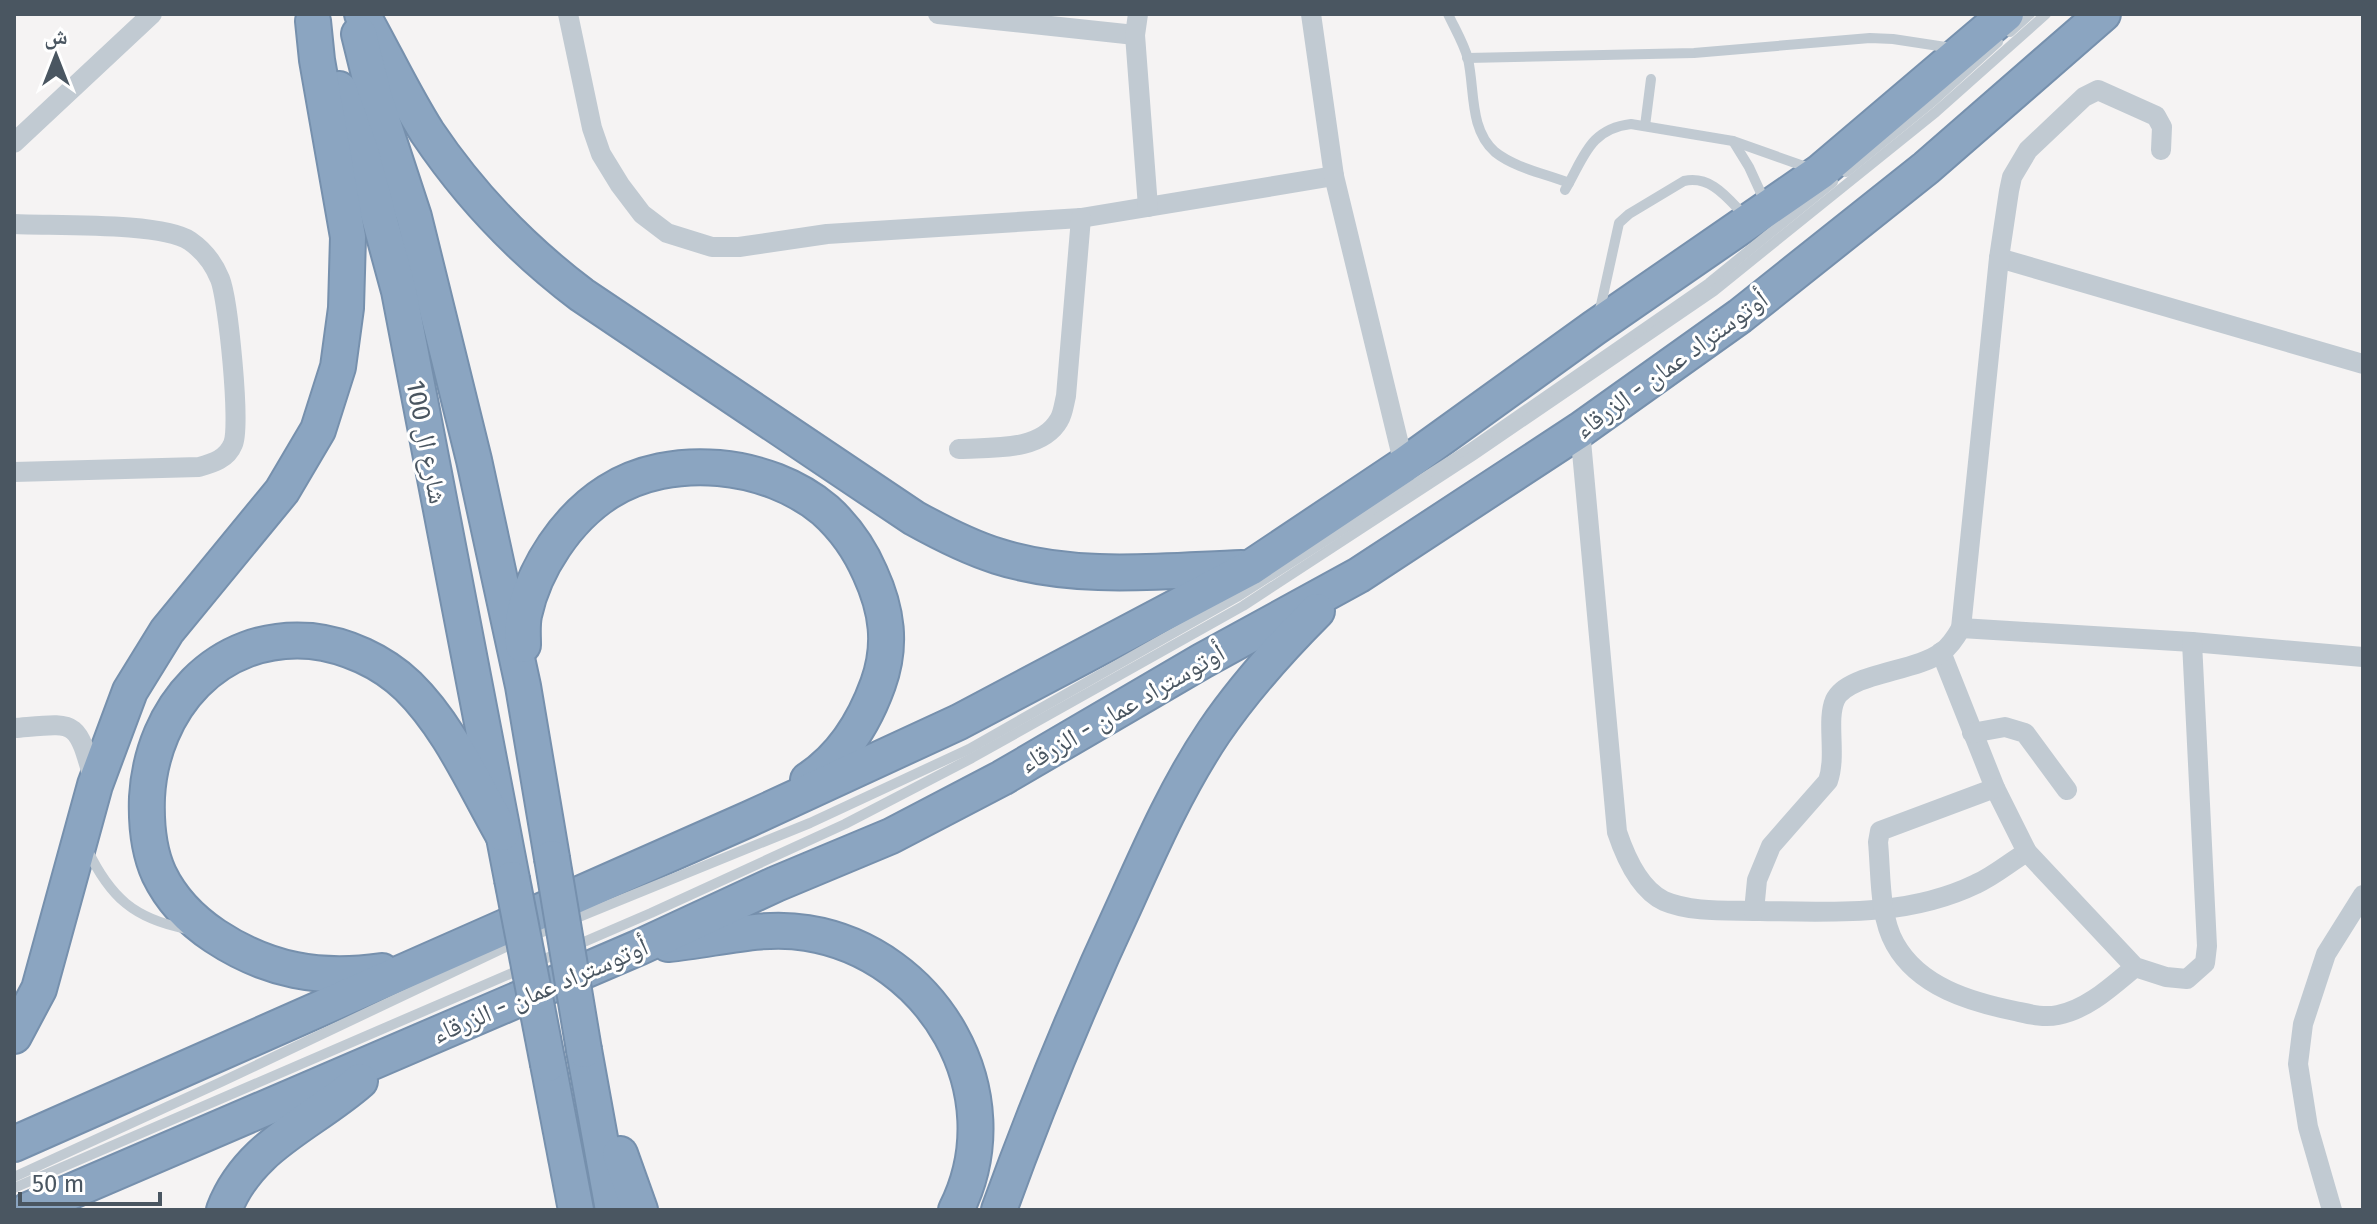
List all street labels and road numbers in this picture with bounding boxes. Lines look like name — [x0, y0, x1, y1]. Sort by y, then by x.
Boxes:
street label: أوتوستراد عمان - الزرقاء — [1568, 283, 1774, 445]
street label: شارع ال 100 — [399, 378, 454, 506]
street label: أوتوستراد عمان - الزرقاء — [1014, 637, 1230, 780]
street label: أوتوستراد عمان - الزرقاء — [427, 930, 653, 1050]

